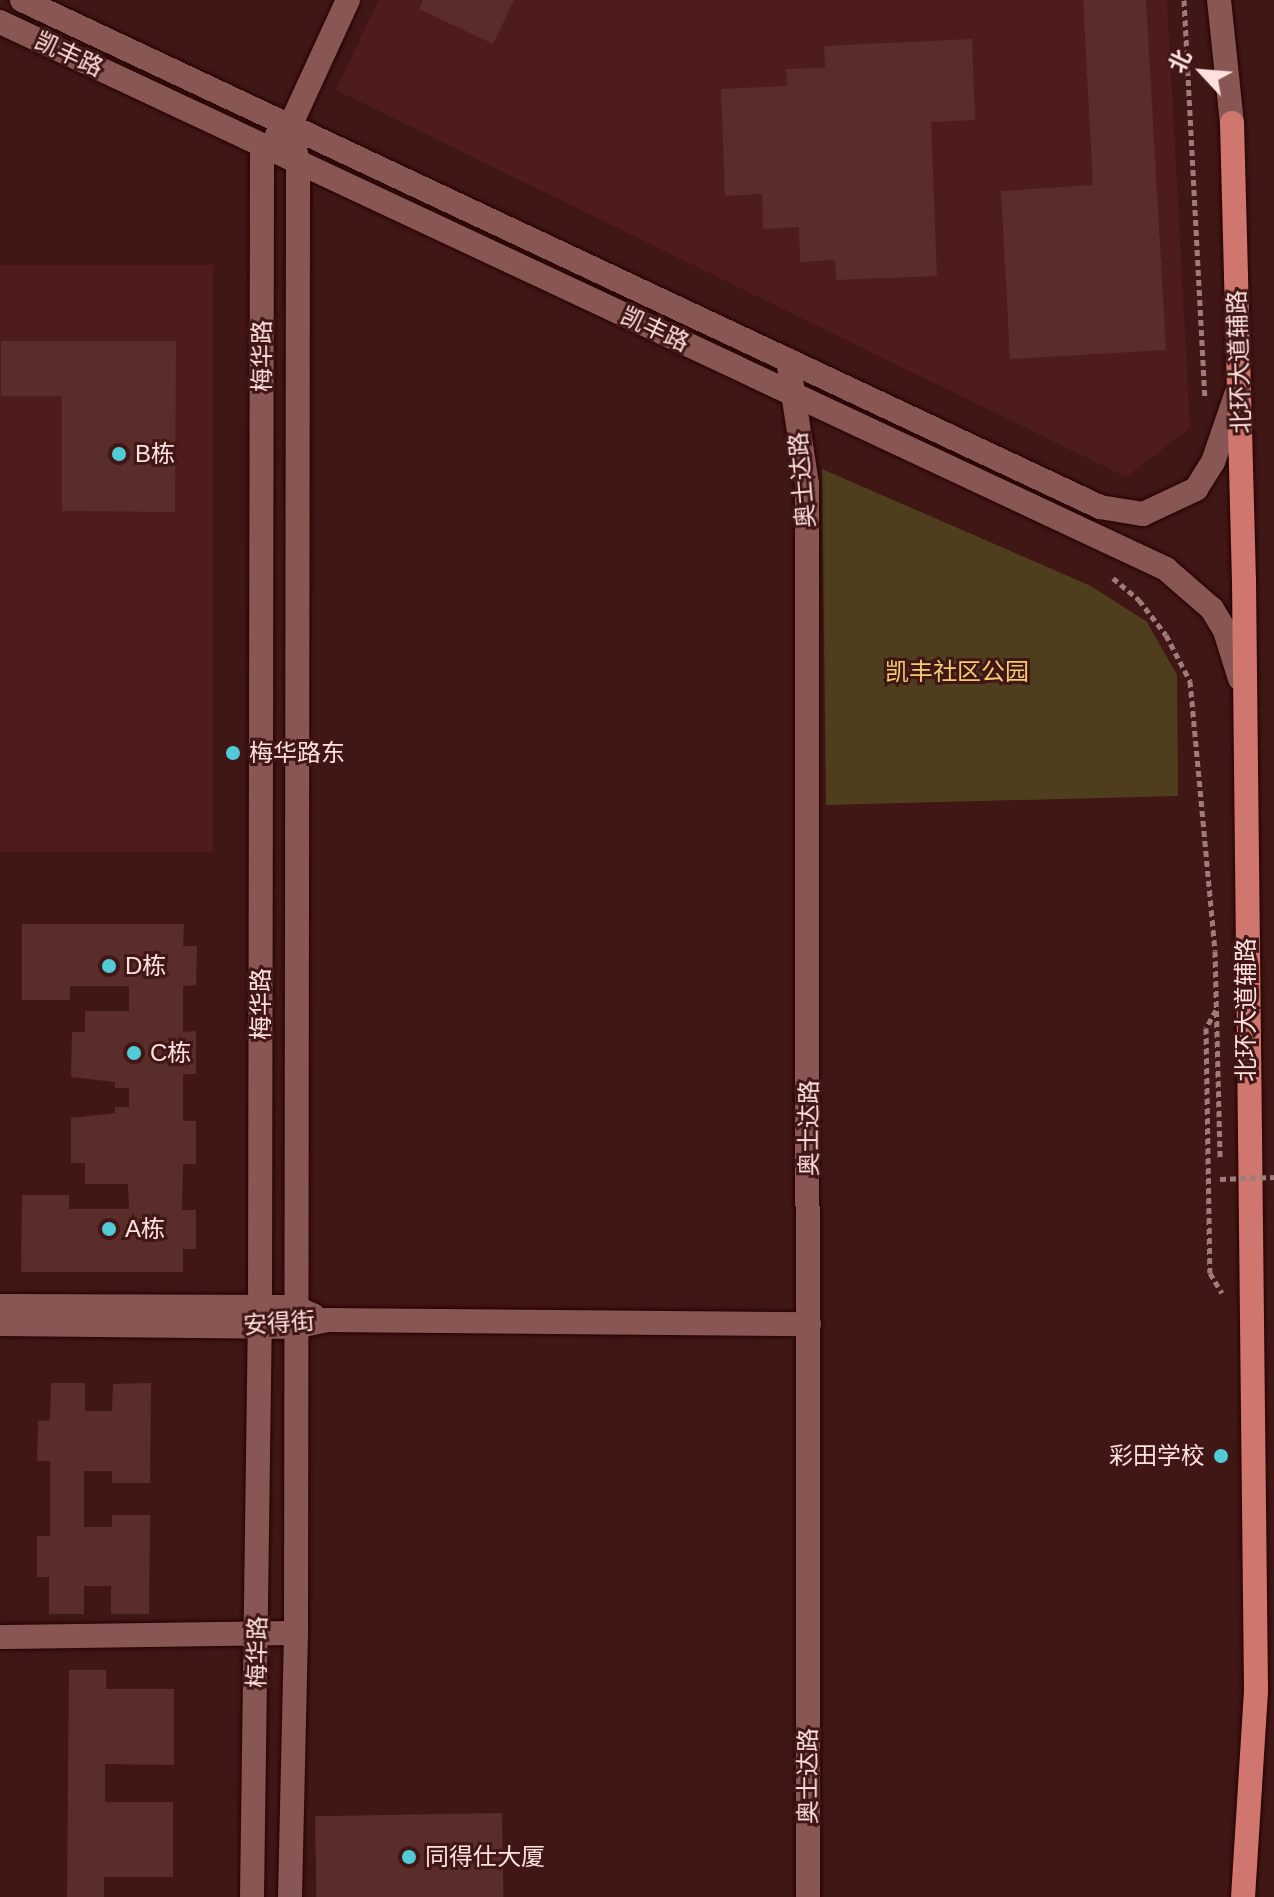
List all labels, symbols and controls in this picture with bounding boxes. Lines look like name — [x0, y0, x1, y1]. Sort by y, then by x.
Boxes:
street label: 凯丰路 — [30, 26, 108, 82]
north arrow — [1162, 32, 1242, 112]
text: 北 — [1164, 46, 1196, 77]
street label: 北环大道辅路 — [1222, 290, 1256, 434]
street label: 凯丰路 — [616, 301, 694, 357]
street label: 梅华路 — [248, 320, 276, 392]
street label: 奥士达路 — [783, 431, 821, 529]
place label: B栋 — [135, 440, 175, 468]
marker: B栋 — [110, 445, 128, 463]
park label: 凯丰社区公园 — [885, 658, 1029, 686]
place label: 梅华路东 — [249, 739, 345, 767]
marker: 梅华路东 — [224, 744, 242, 762]
street label: 北环大道辅路 — [1232, 938, 1260, 1082]
place label: D栋 — [125, 952, 166, 980]
marker: D栋 — [100, 957, 118, 975]
street label: 梅华路 — [247, 968, 275, 1040]
place label: C栋 — [150, 1039, 191, 1067]
marker: C栋 — [125, 1044, 143, 1062]
street label: 奥士达路 — [795, 1080, 823, 1176]
place label: A栋 — [125, 1215, 165, 1243]
marker: A栋 — [100, 1220, 118, 1238]
street label: 安得街 — [242, 1306, 316, 1340]
place label: 彩田学校 — [1109, 1442, 1205, 1470]
marker: 彩田学校 — [1212, 1447, 1230, 1465]
street label: 梅华路 — [242, 1616, 272, 1688]
street label: 奥士达路 — [794, 1728, 822, 1824]
place label: 同得仕大厦 — [425, 1843, 545, 1871]
marker: 同得仕大厦 — [400, 1848, 418, 1866]

